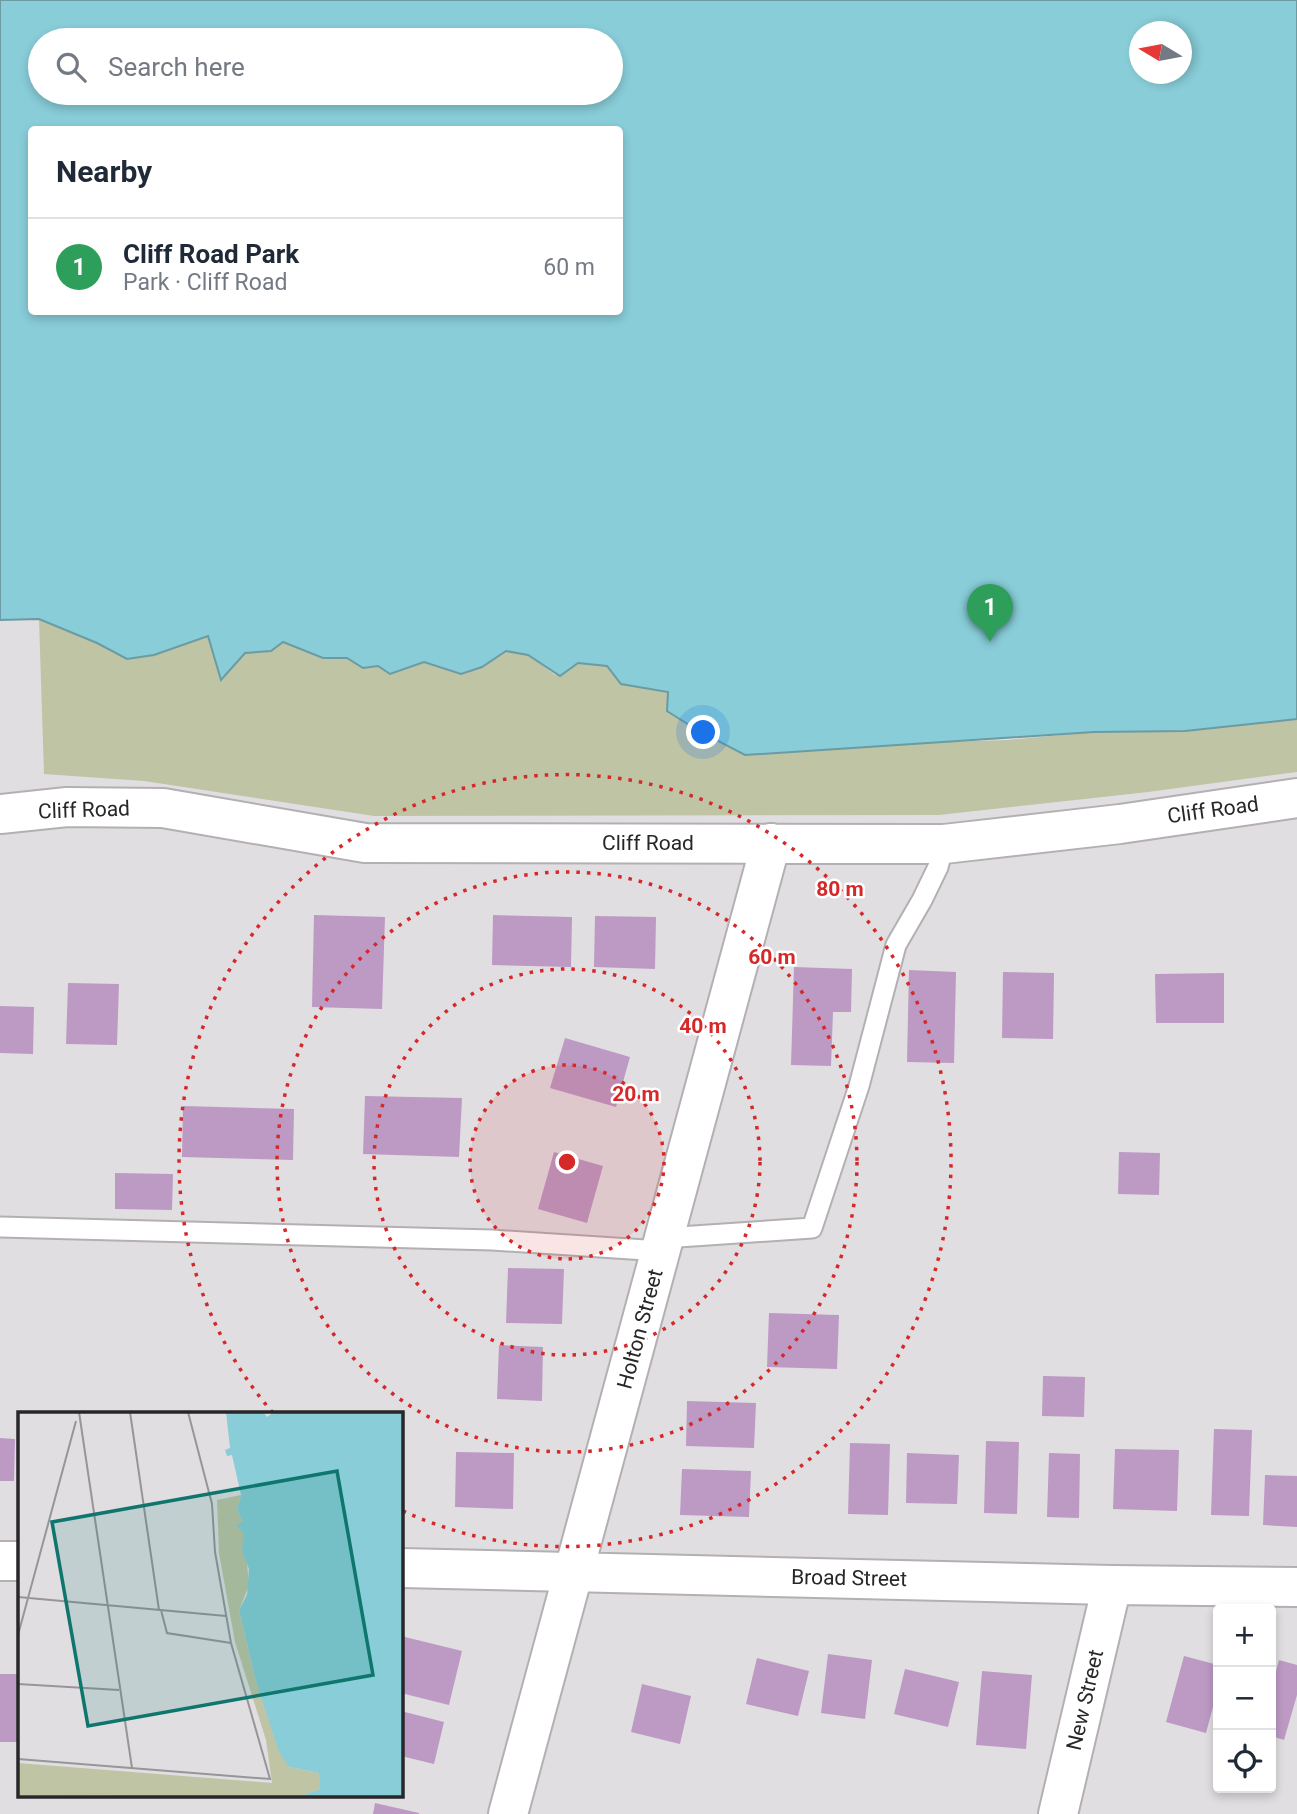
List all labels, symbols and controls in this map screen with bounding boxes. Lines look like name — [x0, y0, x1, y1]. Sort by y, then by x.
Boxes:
north arrow — [1129, 21, 1192, 84]
search box — [28, 28, 623, 105]
icon: search — [52, 48, 90, 86]
text: Search here — [108, 52, 245, 82]
text: Nearby — [56, 154, 152, 189]
text: Cliff Road Park — [123, 239, 299, 269]
text: 1 — [72, 254, 86, 281]
text: 60 m — [543, 254, 595, 281]
text: Park · Cliff Road — [123, 269, 287, 296]
pin: 1 — [967, 584, 1013, 642]
your location — [686, 715, 720, 749]
street label: Cliff Road — [1166, 792, 1260, 828]
street label: Cliff Road — [38, 796, 130, 824]
street label: Cliff Road — [602, 831, 694, 855]
text: 80 m — [816, 877, 864, 901]
text: 60 m — [748, 945, 796, 969]
text: 40 m — [679, 1014, 727, 1038]
text: 20 m — [612, 1082, 660, 1106]
centre of rings — [555, 1150, 579, 1174]
street label: Holton Street — [613, 1266, 668, 1391]
inset map — [18, 1412, 402, 1797]
street label: Broad Street — [791, 1565, 907, 1591]
map controls — [1213, 1604, 1276, 1793]
button: + — [1213, 1604, 1276, 1667]
street label: New Street — [1062, 1647, 1108, 1753]
button: − — [1213, 1667, 1276, 1730]
button: locate — [1213, 1730, 1276, 1793]

